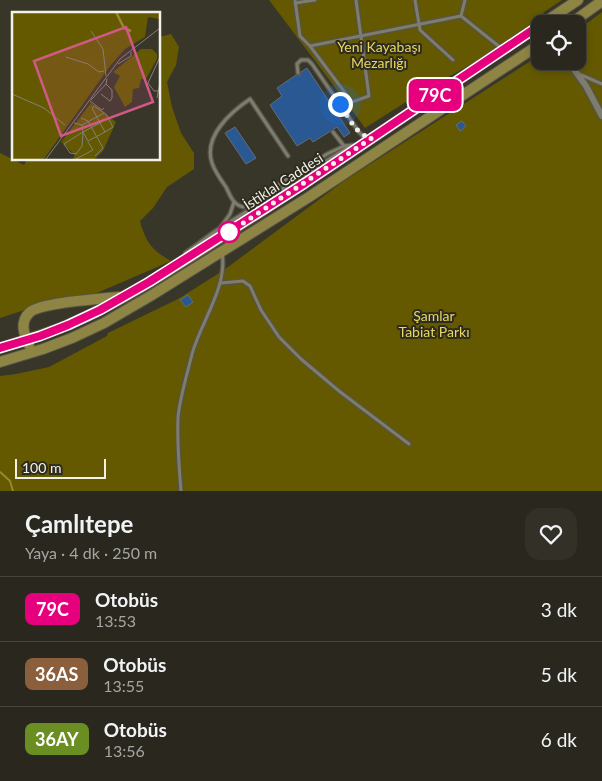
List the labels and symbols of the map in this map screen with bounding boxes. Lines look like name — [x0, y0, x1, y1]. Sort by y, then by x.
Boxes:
inset map — [12, 12, 160, 160]
park label: Yeni Kayabaşı Mezarlığı — [337, 38, 421, 71]
line badge: 79C — [406, 79, 464, 111]
your location — [328, 92, 353, 117]
street label: İstiklal Caddesi — [240, 149, 326, 213]
unlabelled marker — [218, 221, 240, 243]
park label: Şamlar Tabiat Parkı — [398, 307, 470, 340]
scale bar — [15, 456, 106, 479]

